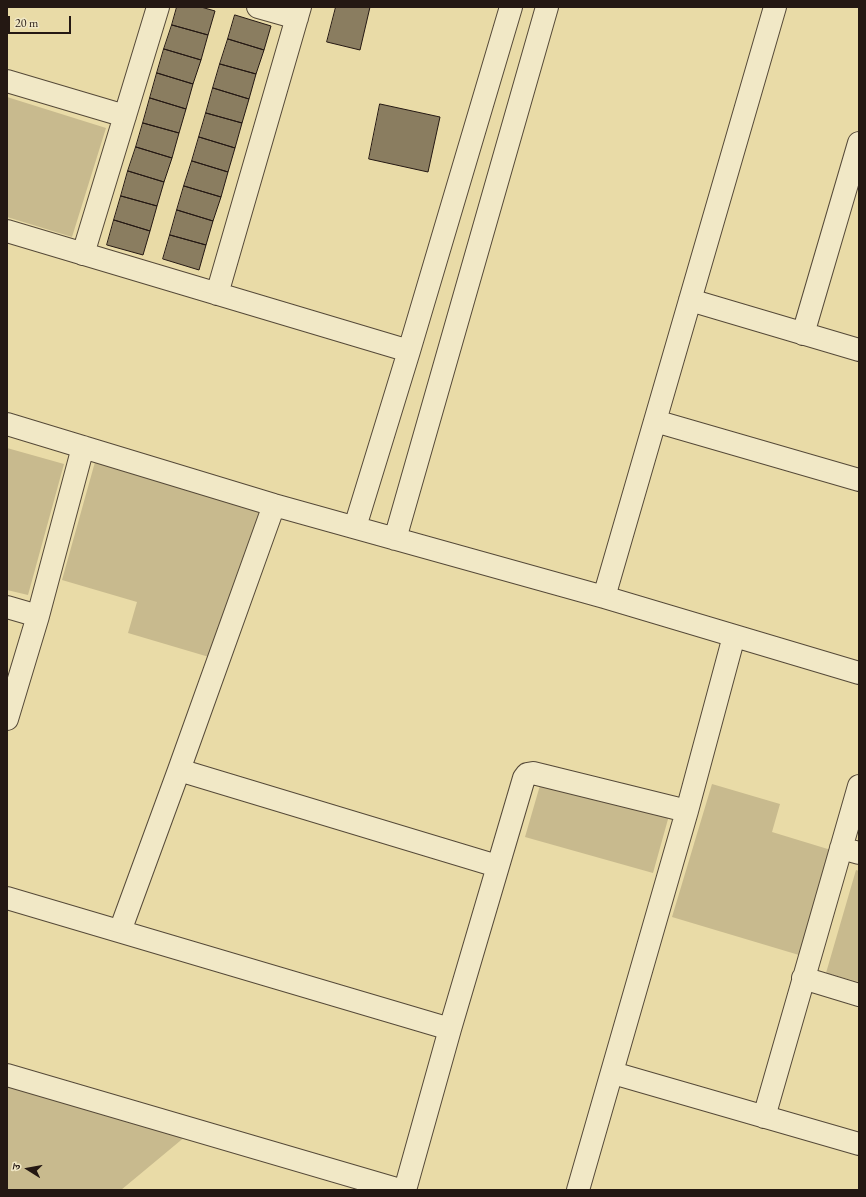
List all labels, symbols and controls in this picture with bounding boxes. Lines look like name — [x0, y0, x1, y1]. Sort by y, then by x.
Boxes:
scale bar — [10, 8, 73, 34]
text: 20 m — [15, 15, 38, 31]
north arrow — [8, 1149, 48, 1189]
text: उ — [9, 1163, 24, 1171]

